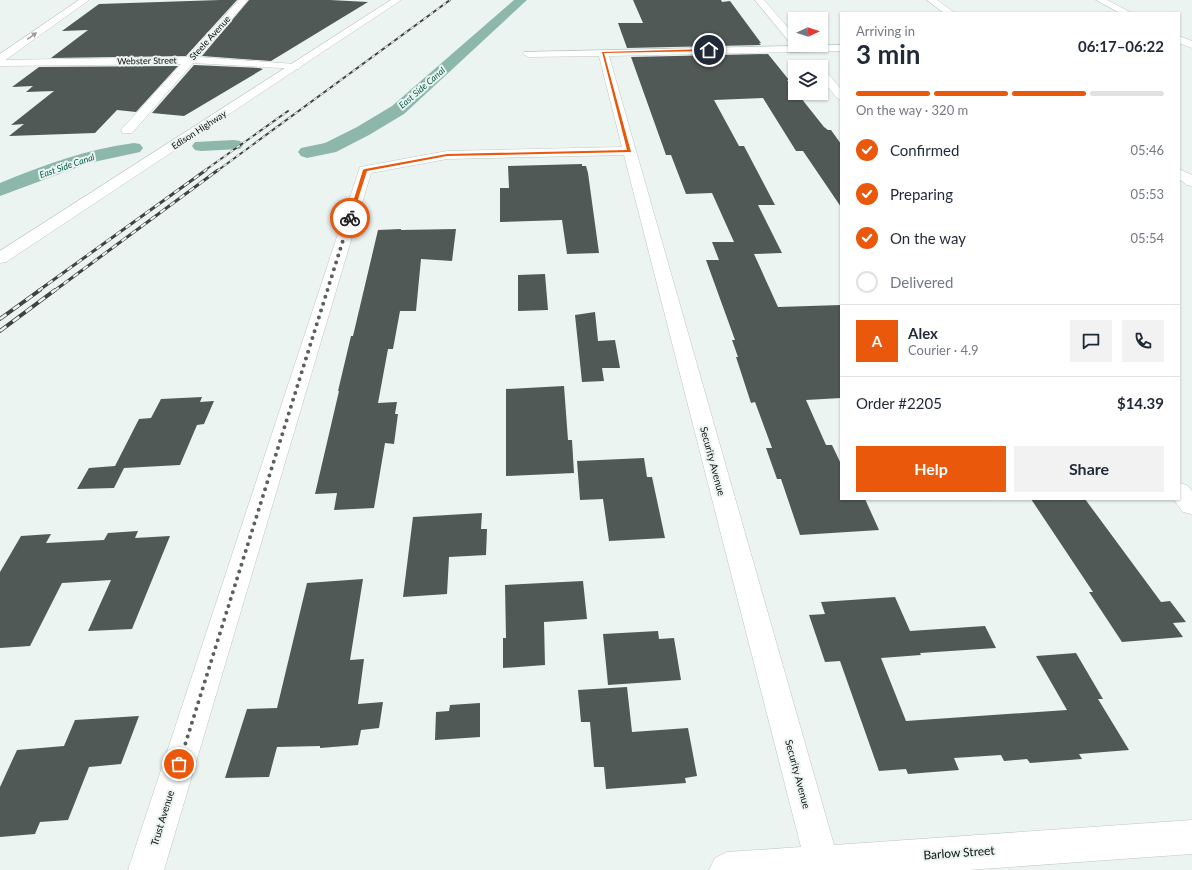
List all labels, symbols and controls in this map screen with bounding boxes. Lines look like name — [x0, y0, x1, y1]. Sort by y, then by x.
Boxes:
north arrow — [788, 12, 828, 52]
map controls — [788, 12, 828, 100]
street label: Steele Avenue — [187, 13, 233, 62]
text: Arriving in — [856, 23, 915, 39]
one-way arrow — [27, 32, 37, 40]
pin — [692, 33, 726, 67]
text: 06:17–06:22 — [1078, 37, 1164, 55]
text: 3 min — [856, 38, 920, 70]
icon: home — [698, 39, 720, 61]
street label: Webster Street — [117, 54, 178, 67]
button: layers — [788, 60, 828, 100]
water label: East Side Canal — [396, 65, 447, 111]
text: On the way · 320 m — [856, 102, 968, 118]
street label: Edison Highway — [169, 108, 229, 151]
icon: check — [856, 139, 878, 161]
text: Confirmed — [890, 141, 959, 159]
text: 05:46 — [1131, 142, 1164, 158]
water label: East Side Canal — [38, 151, 96, 180]
icon: check — [856, 183, 878, 205]
text: Preparing — [890, 185, 953, 203]
text: 05:53 — [1131, 186, 1164, 202]
courier — [330, 198, 370, 238]
icon: bike — [339, 207, 361, 229]
icon: check — [856, 227, 878, 249]
text: On the way — [890, 229, 966, 247]
text: 05:54 — [1131, 230, 1164, 246]
text: Delivered — [890, 273, 953, 291]
button: chat — [1070, 320, 1112, 362]
button: phone — [1122, 320, 1164, 362]
text: Alex — [908, 324, 938, 342]
text: A — [872, 332, 882, 350]
text: Courier · 4.9 — [908, 342, 979, 358]
text: Order #2205 — [856, 394, 942, 412]
text: $14.39 — [1117, 394, 1164, 412]
street label: Security Avenue — [698, 425, 728, 497]
button: Help — [856, 446, 1006, 492]
button: Share — [1014, 446, 1164, 492]
street label: Security Avenue — [783, 738, 813, 810]
pin — [162, 747, 196, 781]
icon: bag — [168, 753, 190, 775]
street label: Trust Avenue — [148, 789, 176, 847]
street label: Barlow Street — [923, 842, 996, 862]

